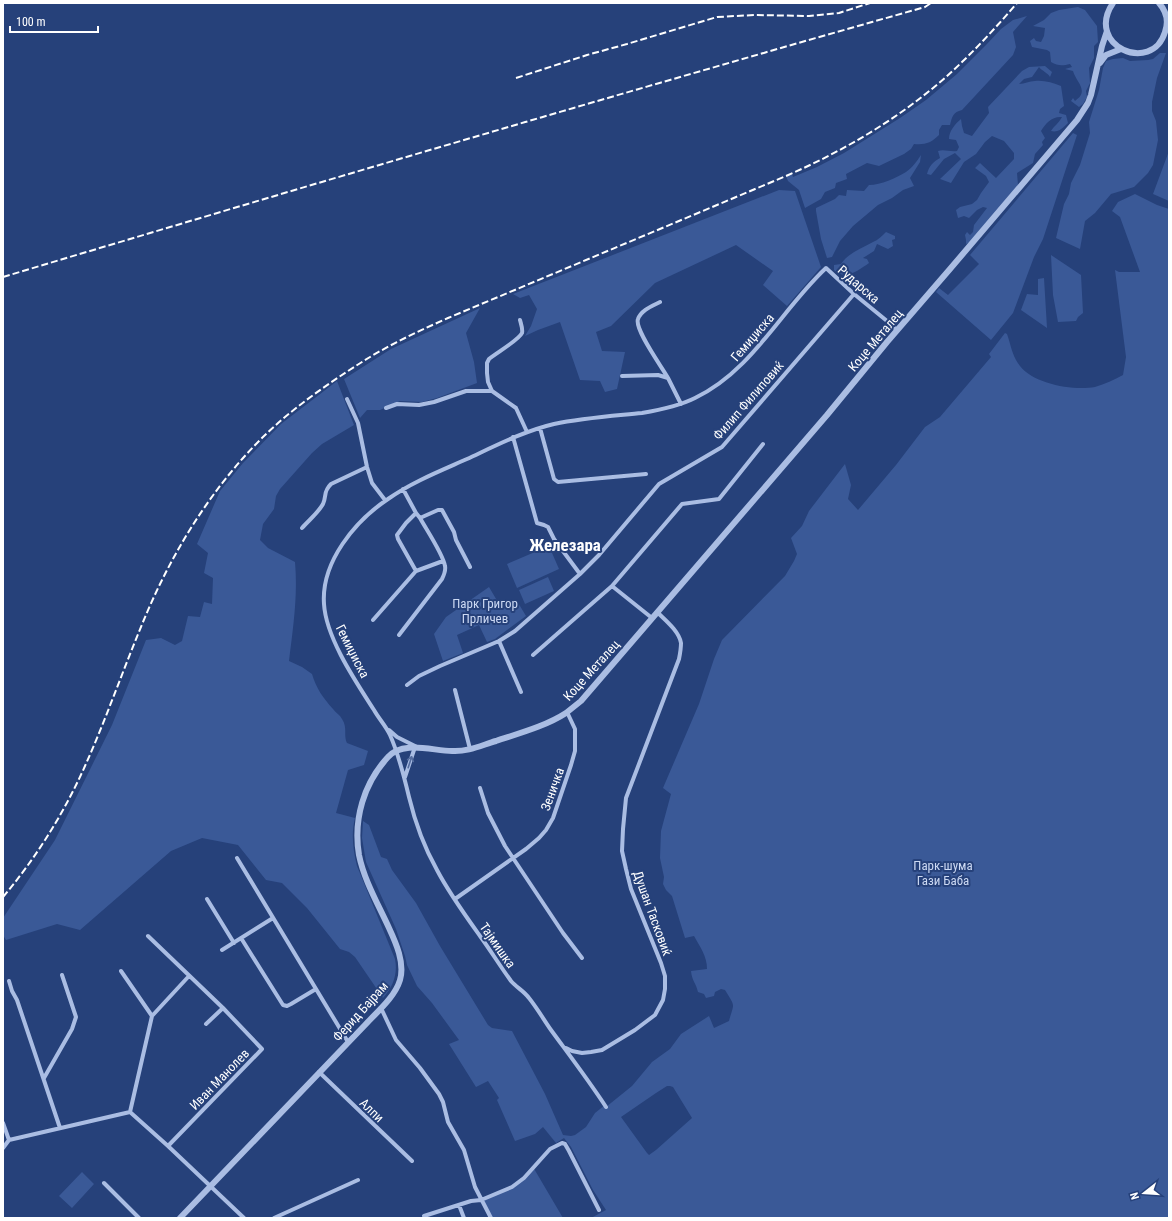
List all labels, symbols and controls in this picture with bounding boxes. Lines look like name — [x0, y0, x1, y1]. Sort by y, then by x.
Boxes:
scale bar — [10, 8, 98, 34]
text: 100 m — [16, 15, 46, 29]
street label: Рударска — [835, 262, 883, 307]
street label: Коце Металец — [845, 306, 906, 374]
street label: Гемиџиска — [728, 311, 777, 364]
street label: Филип Филиповиќ — [710, 357, 787, 443]
district label: Железара — [529, 535, 601, 555]
park label: Парк Григор Прличев — [452, 596, 518, 626]
street label: Гемиџиска — [333, 622, 372, 680]
street label: Коце Металец — [560, 637, 623, 704]
one-way arrow — [406, 757, 414, 769]
street label: Зеничка — [538, 766, 567, 813]
park label: Парк-шума Гази Баба — [913, 858, 973, 888]
street label: Душан Тасковиќ — [630, 869, 675, 958]
street label: Тајмишка — [477, 920, 519, 971]
street label: Ферид Бајрам — [330, 978, 391, 1044]
street label: Иван Манолев — [187, 1046, 252, 1113]
street label: Алпи — [357, 1095, 387, 1125]
north arrow — [1124, 1173, 1164, 1213]
text: N — [1128, 1190, 1142, 1201]

